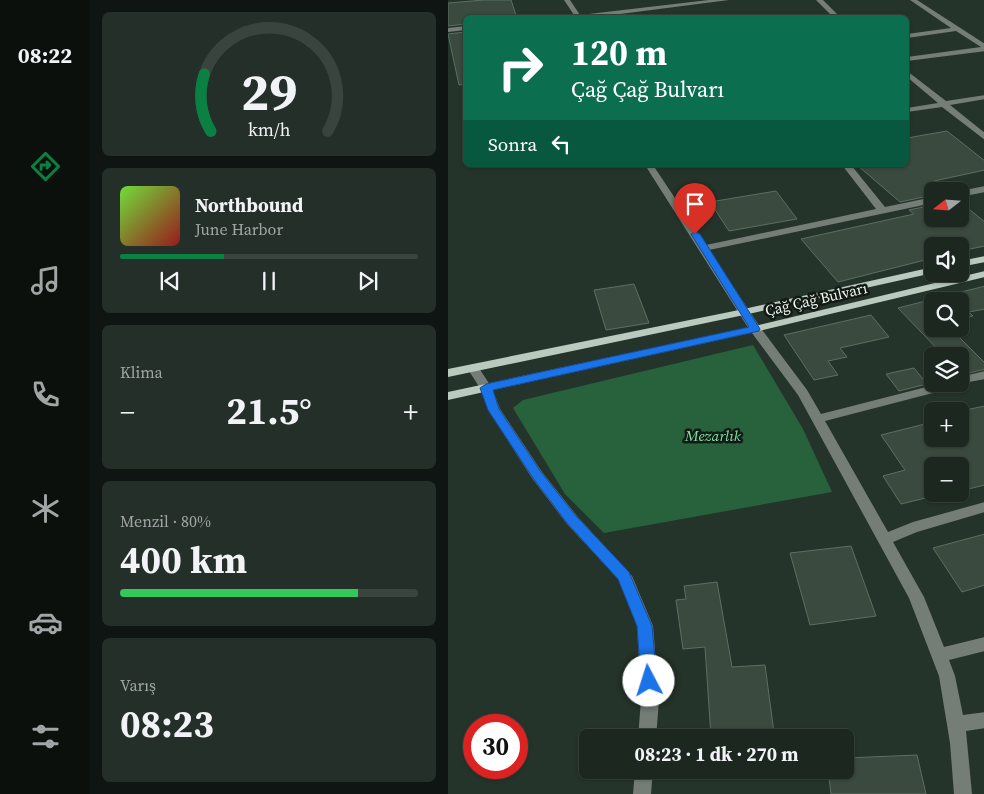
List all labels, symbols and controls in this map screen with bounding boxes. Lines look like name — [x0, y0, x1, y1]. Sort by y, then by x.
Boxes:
text: 120 m — [571, 29, 667, 77]
icon: right — [488, 35, 553, 100]
text: 08:22 — [18, 40, 72, 70]
text: 29 — [241, 56, 297, 127]
text: Çağ Çağ Bulvarı — [571, 74, 724, 104]
text: km/h — [248, 117, 291, 142]
icon: left — [547, 130, 575, 158]
text: Sonra — [488, 131, 537, 157]
icon: directions — [28, 149, 63, 184]
north arrow — [924, 182, 969, 228]
map controls — [924, 182, 969, 502]
pin — [674, 183, 716, 234]
icon: arrive — [681, 190, 709, 218]
text: Northbound — [195, 192, 303, 218]
text: June Harbor — [195, 218, 283, 240]
button: sound — [924, 237, 969, 282]
icon: music — [28, 263, 63, 298]
icon: previous — [156, 267, 184, 295]
icon: pause — [255, 267, 283, 295]
icon: next — [354, 267, 382, 295]
street label: Çağ Çağ Bulvarı — [763, 277, 869, 321]
button: search — [924, 292, 969, 337]
button: layers — [924, 347, 969, 392]
text: Klima — [120, 361, 163, 383]
icon: phone — [28, 377, 63, 412]
text: 21.5° — [226, 385, 312, 437]
text: − — [120, 393, 135, 431]
text: + — [403, 393, 418, 431]
button: + — [924, 402, 969, 447]
park label: Mezarlık — [684, 425, 742, 446]
button: − — [924, 457, 969, 502]
icon: climate — [28, 491, 63, 526]
text: Menzil · 80% — [120, 510, 211, 532]
text: 400 km — [120, 534, 247, 586]
icon: car — [28, 605, 63, 640]
position arrow — [622, 654, 674, 706]
text: Varış — [120, 674, 156, 696]
text: 08:23 — [120, 698, 214, 750]
speed limit sign: 30 — [463, 714, 528, 779]
icon: filters — [28, 719, 63, 754]
text: 08:23 · 1 dk · 270 m — [635, 741, 798, 767]

